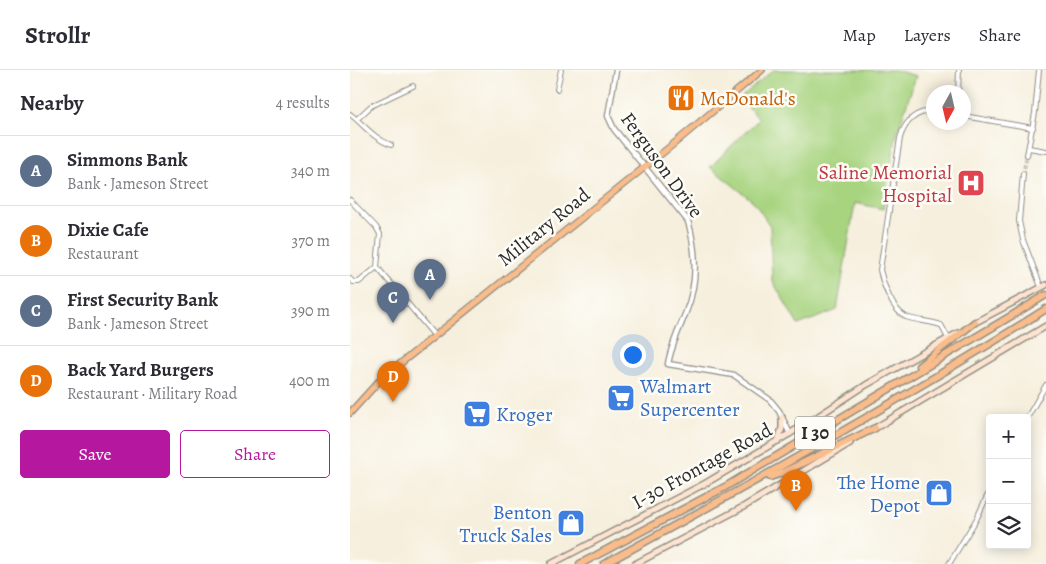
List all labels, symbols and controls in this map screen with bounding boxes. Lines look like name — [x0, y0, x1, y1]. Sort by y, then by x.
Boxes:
text: Strollr — [25, 19, 90, 51]
text: Map — [843, 23, 876, 47]
text: Layers — [904, 23, 951, 47]
text: Share — [979, 23, 1021, 47]
restaurant icon: McDonald's — [666, 83, 696, 113]
place label: McDonald's — [700, 85, 796, 112]
north arrow — [926, 85, 971, 130]
text: Nearby — [20, 89, 83, 117]
text: 4 results — [276, 92, 330, 114]
street label: Ferguson Drive — [614, 107, 710, 223]
text: Simmons Bank — [67, 147, 188, 173]
place label: Saline Memorial Hospital — [818, 159, 952, 209]
text: A — [31, 160, 41, 182]
text: 340 m — [291, 160, 330, 182]
hospital icon: Saline Memorial Hospital — [956, 168, 986, 198]
text: Bank · Jameson Street — [67, 173, 209, 195]
street label: Military Road — [492, 181, 596, 273]
text: Dixie Cafe — [67, 217, 149, 243]
text: B — [31, 230, 41, 252]
text: 370 m — [292, 230, 330, 252]
text: Restaurant — [67, 243, 139, 265]
pin: A — [414, 259, 446, 300]
pin: C — [377, 282, 409, 323]
text: First Security Bank — [67, 287, 218, 313]
text: C — [31, 300, 41, 322]
text: 390 m — [291, 300, 330, 322]
text: Bank · Jameson Street — [67, 313, 209, 335]
your location — [620, 342, 646, 368]
text: Back Yard Burgers — [67, 357, 214, 383]
pin: D — [377, 361, 409, 402]
text: D — [30, 370, 42, 392]
text: 400 m — [289, 370, 330, 392]
place label: Walmart Supercenter — [639, 373, 740, 423]
text: Restaurant · Military Road — [67, 383, 237, 405]
supermarket icon: Walmart Supercenter — [606, 383, 636, 413]
supermarket icon: Kroger — [462, 399, 492, 429]
place label: Kroger — [496, 401, 553, 428]
map controls — [986, 414, 1031, 549]
button: + — [986, 414, 1031, 459]
street label: I-30 Frontage Road — [627, 416, 777, 516]
road number: I 30 — [795, 416, 835, 449]
button: Save — [20, 430, 170, 478]
button: Share — [180, 430, 330, 478]
button: − — [986, 459, 1031, 504]
place label: The Home Depot — [837, 469, 920, 519]
pin: B — [780, 470, 812, 511]
shop icon: The Home Depot — [924, 478, 954, 508]
place label: Benton Truck Sales — [459, 499, 552, 549]
button: layers — [986, 504, 1031, 549]
shop icon: Benton Truck Sales — [556, 508, 586, 538]

